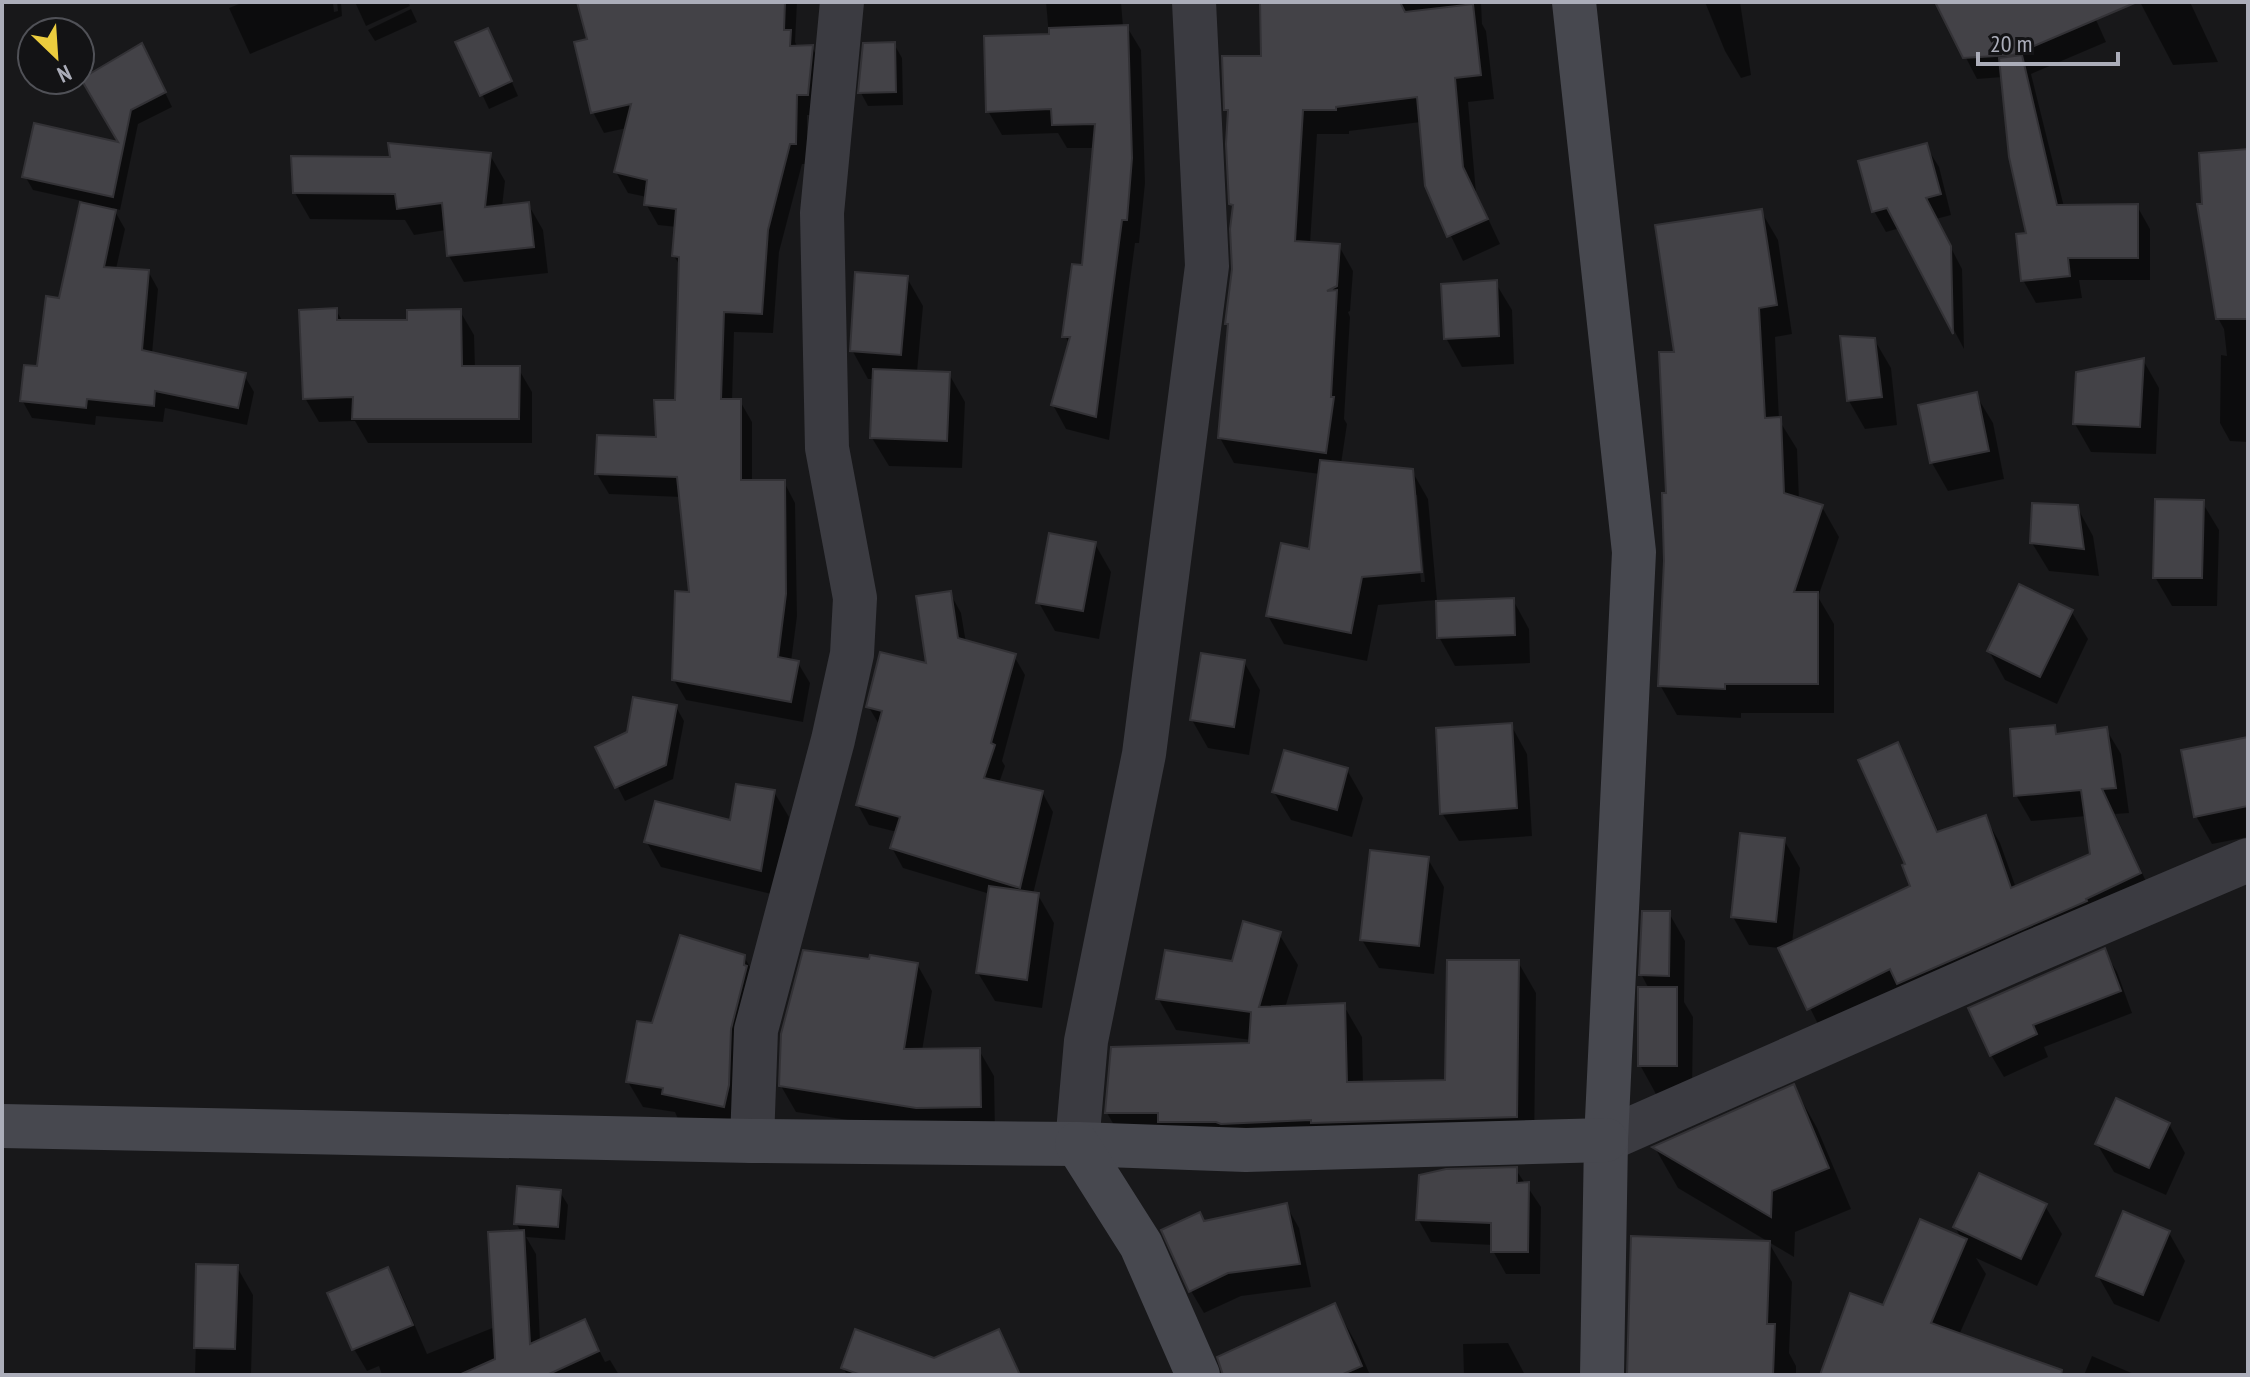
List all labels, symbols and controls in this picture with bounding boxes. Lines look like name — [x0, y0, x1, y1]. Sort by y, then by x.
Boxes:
north arrow — [16, 16, 96, 96]
scale bar — [1978, 16, 2118, 66]
text: 20 m — [1990, 28, 2032, 59]
text: N — [53, 59, 76, 89]

